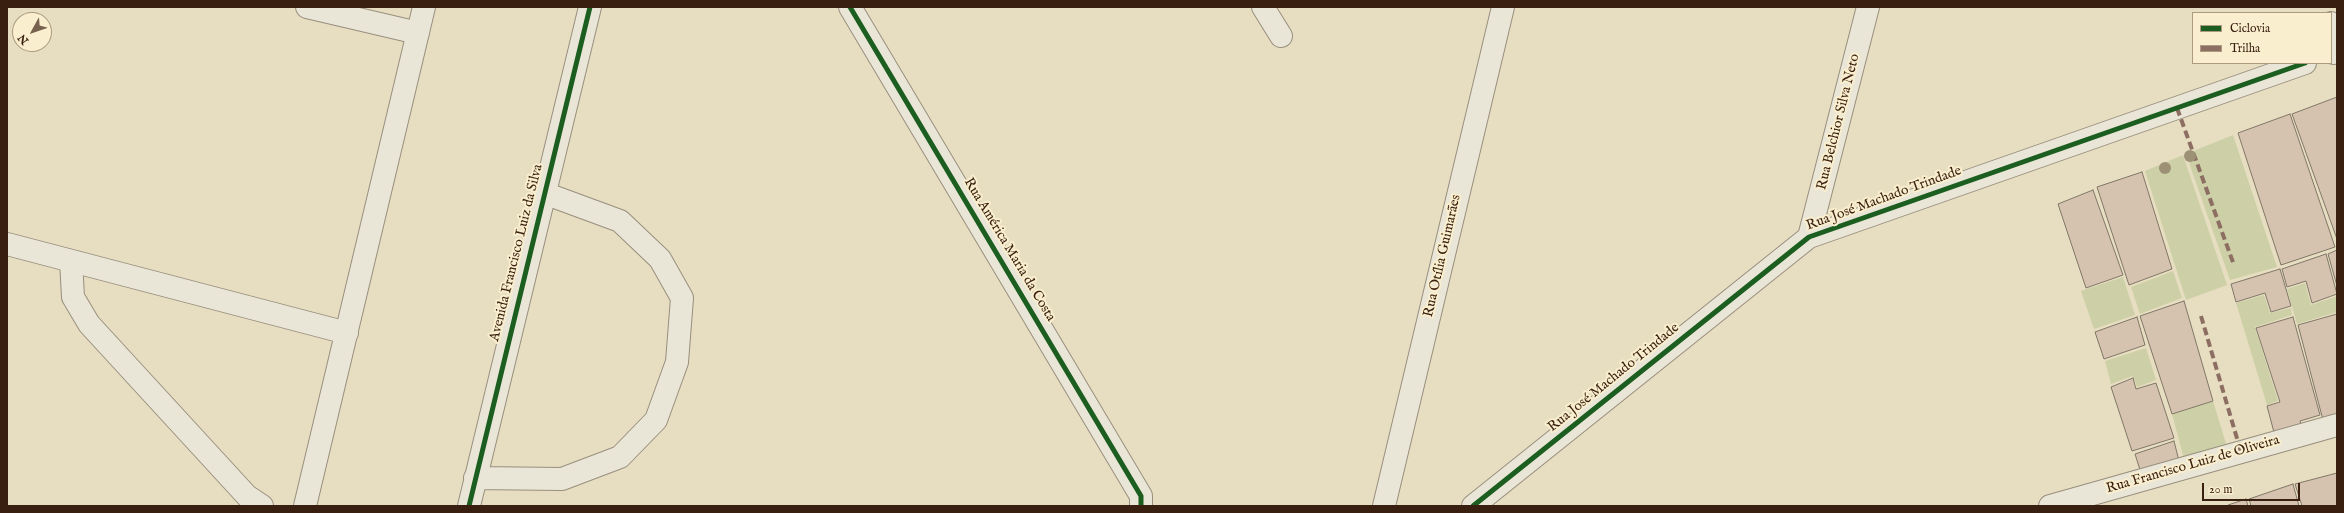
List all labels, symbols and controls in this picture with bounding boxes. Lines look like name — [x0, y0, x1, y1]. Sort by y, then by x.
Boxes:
north arrow — [12, 12, 52, 52]
legend — [2192, 12, 2332, 64]
text: Ciclovia — [2230, 21, 2270, 36]
text: N — [15, 31, 32, 47]
text: Trilha — [2230, 41, 2260, 56]
street label: Rua Belchior Silva Neto — [1814, 52, 1864, 192]
street label: Avenida Francisco Luiz da Silva — [487, 163, 547, 343]
street label: Rua José Machado Trindade — [1804, 163, 1964, 235]
street label: Rua América Maria da Costa — [959, 175, 1059, 325]
street label: Rua Otília Guimarães — [1421, 193, 1465, 319]
street label: Rua José Machado Trindade — [1545, 320, 1683, 436]
street label: Rua Francisco Luiz de Oliveira — [2104, 432, 2282, 498]
scale bar — [2204, 475, 2302, 501]
text: 20 m — [2209, 482, 2232, 497]

